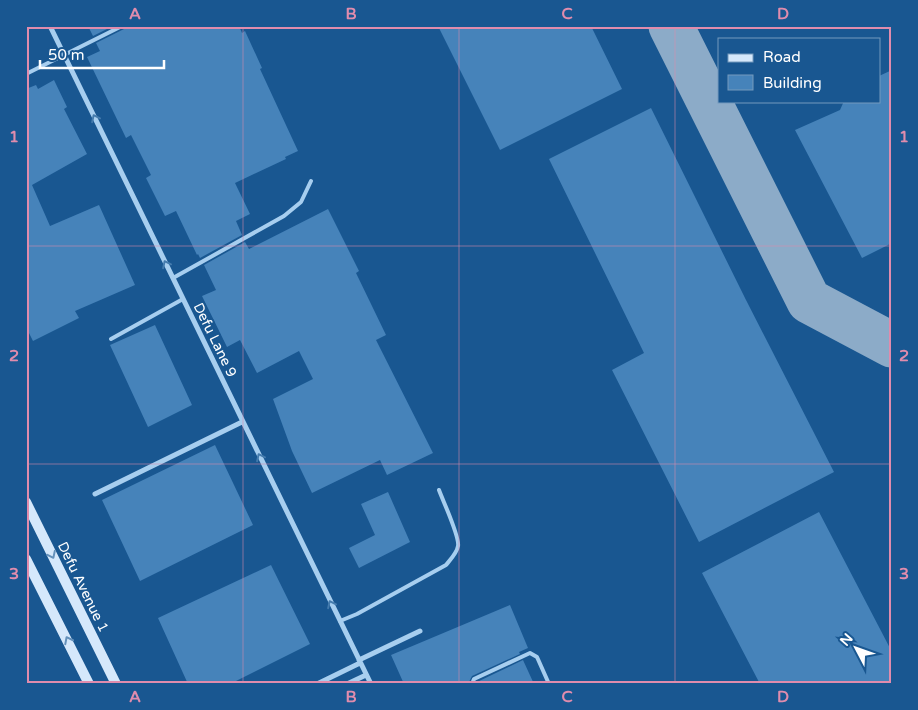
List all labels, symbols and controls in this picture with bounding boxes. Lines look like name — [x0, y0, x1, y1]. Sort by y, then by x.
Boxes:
text: A — [129, 4, 141, 24]
text: B — [345, 4, 357, 24]
text: C — [561, 4, 573, 24]
text: D — [777, 4, 789, 24]
scale bar — [40, 38, 164, 70]
legend — [718, 38, 880, 102]
text: 50 m — [48, 46, 85, 64]
text: Road — [763, 48, 801, 66]
text: Building — [763, 74, 822, 92]
one-way arrow — [90, 114, 101, 123]
text: 1 — [9, 127, 19, 147]
text: 1 — [899, 127, 909, 147]
one-way arrow — [162, 260, 172, 269]
street label: Defu Lane 9 — [190, 300, 240, 380]
text: 2 — [9, 346, 19, 366]
text: 2 — [899, 346, 909, 366]
one-way arrow — [256, 454, 266, 463]
street label: Defu Avenue 1 — [54, 539, 112, 635]
one-way arrow — [46, 550, 56, 559]
text: 3 — [9, 564, 19, 584]
text: 3 — [899, 564, 909, 584]
one-way arrow — [327, 600, 337, 609]
north arrow — [830, 622, 880, 672]
text: N — [836, 630, 857, 650]
one-way arrow — [63, 636, 74, 645]
text: A — [129, 687, 141, 707]
text: B — [345, 687, 357, 707]
text: C — [561, 687, 573, 707]
text: D — [777, 687, 789, 707]

